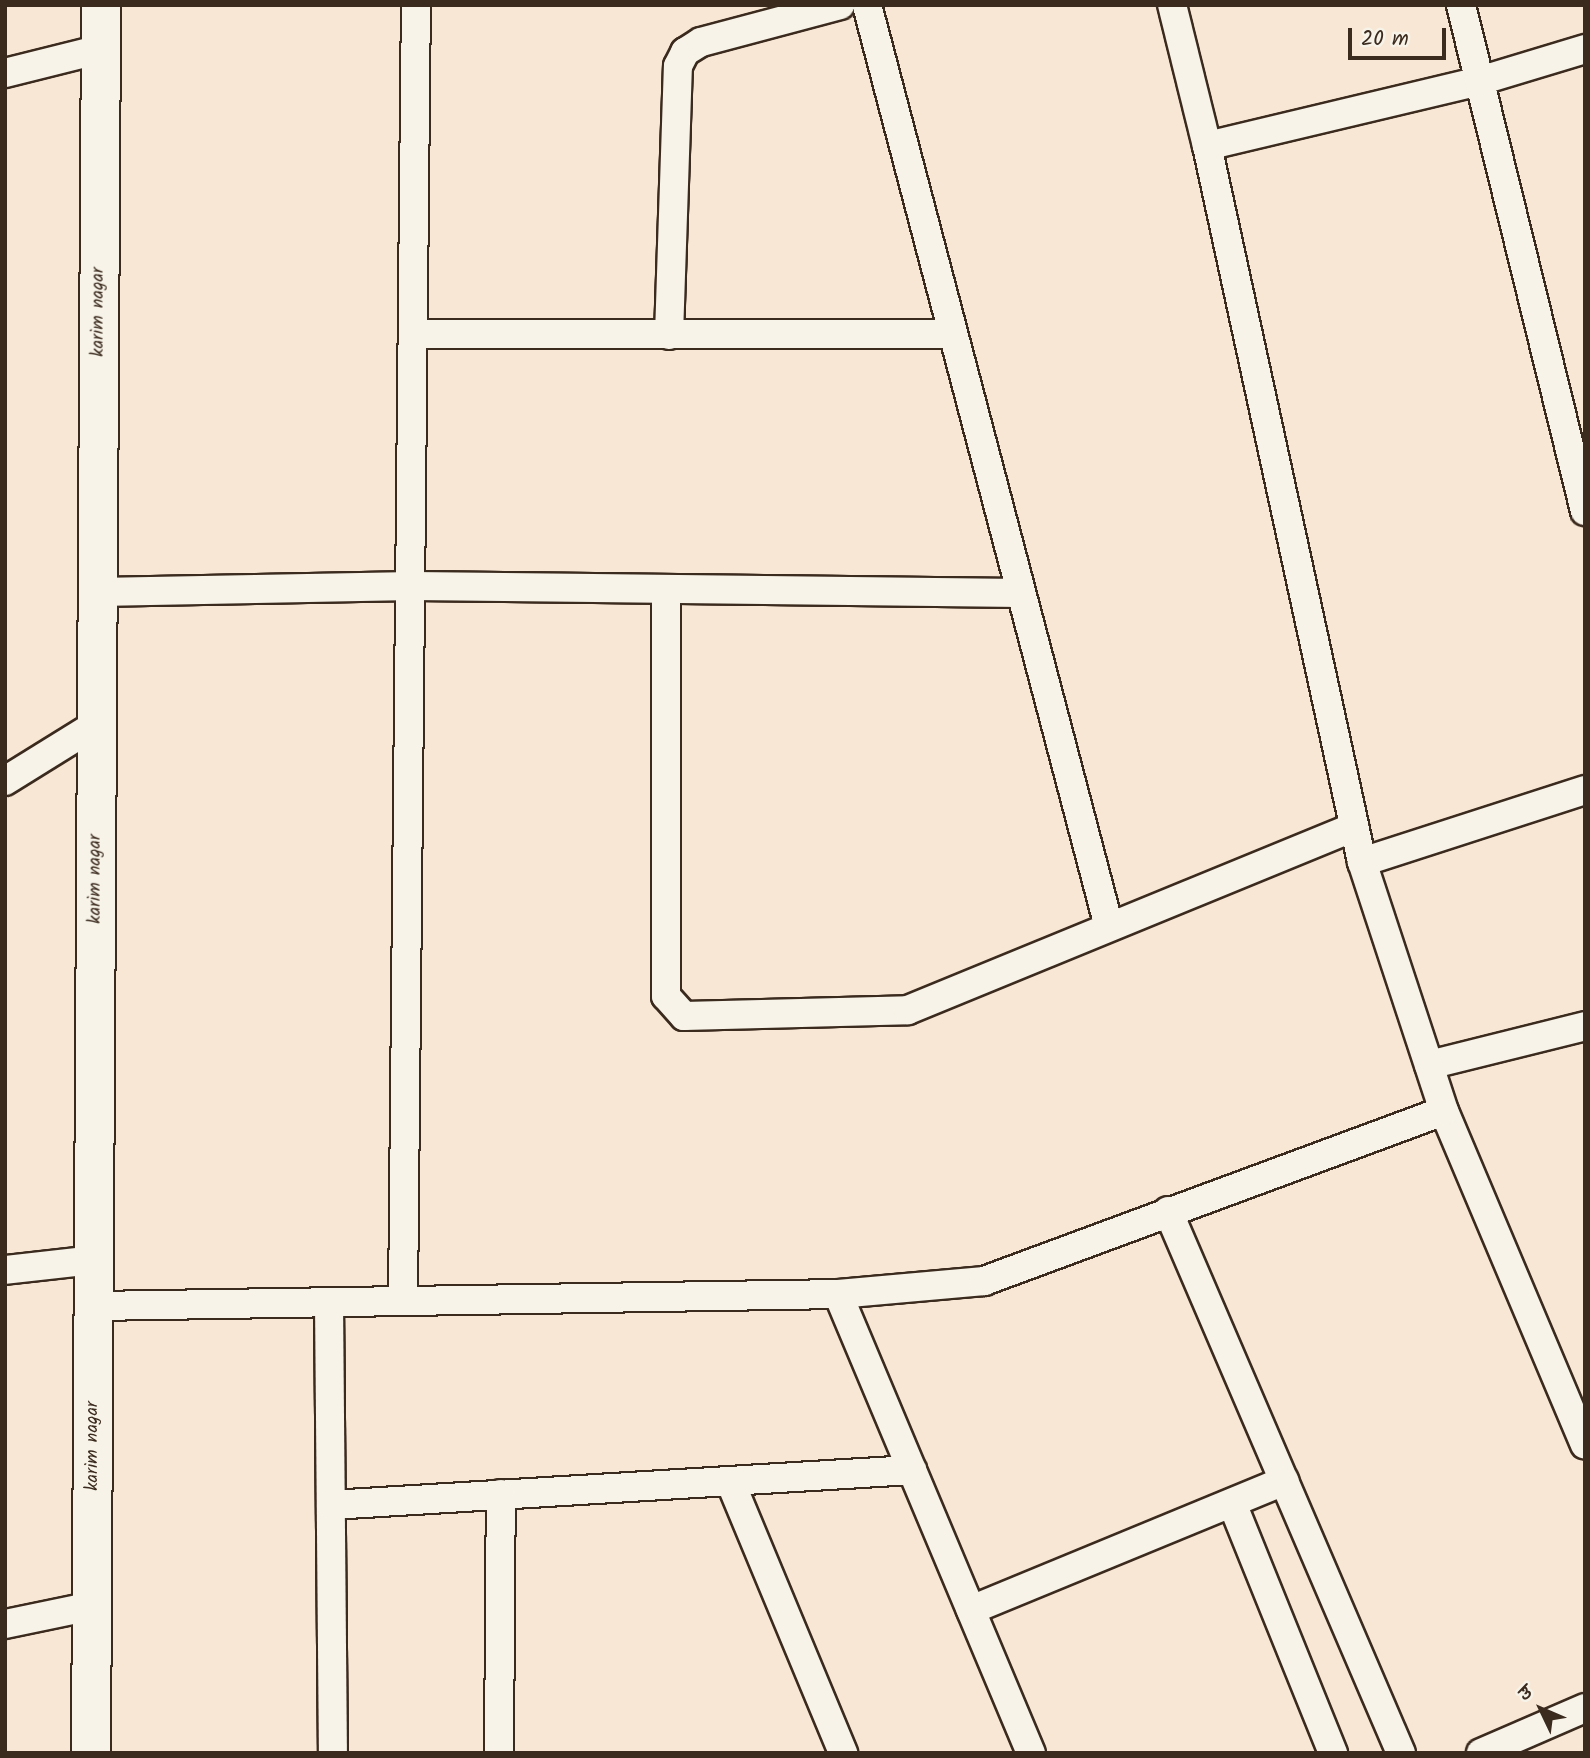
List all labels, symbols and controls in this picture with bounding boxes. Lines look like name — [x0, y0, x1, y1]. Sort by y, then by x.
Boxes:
scale bar — [1352, 14, 1450, 58]
text: 20 m — [1361, 23, 1409, 56]
street label: karim nagar — [88, 267, 110, 357]
street label: karim nagar — [85, 834, 107, 924]
street label: karim nagar — [82, 1401, 104, 1491]
north arrow — [1506, 1674, 1576, 1744]
text: उ — [1511, 1680, 1541, 1709]

